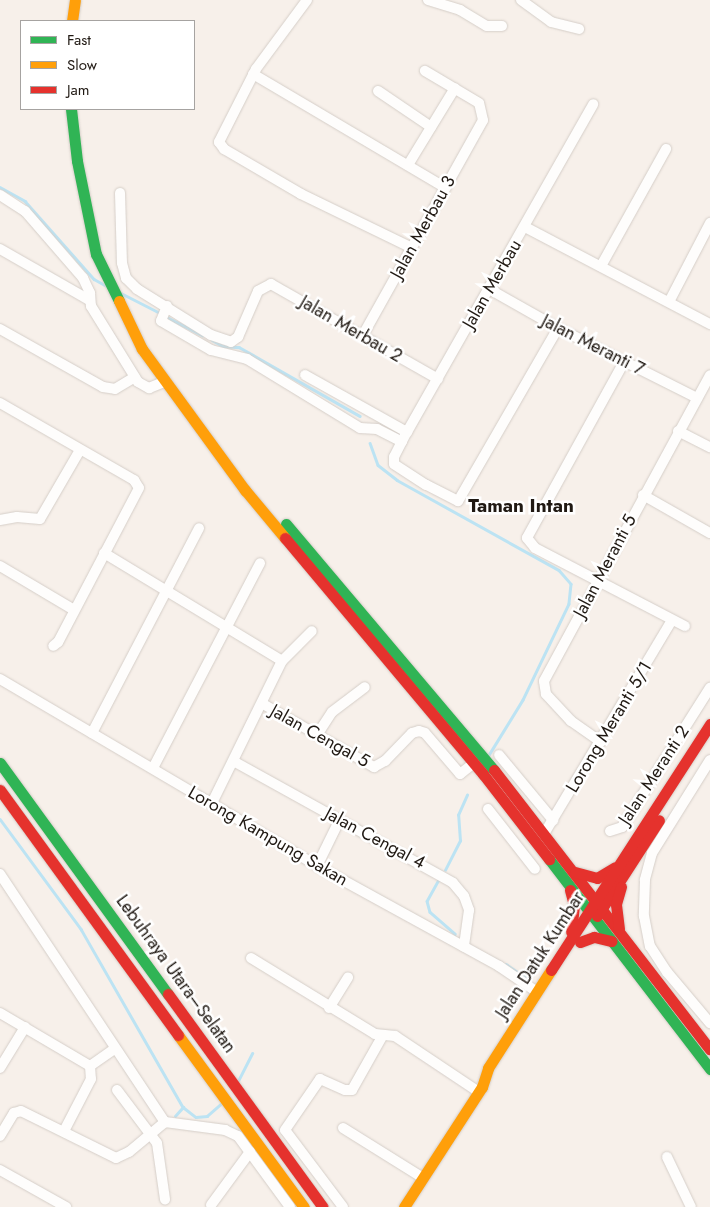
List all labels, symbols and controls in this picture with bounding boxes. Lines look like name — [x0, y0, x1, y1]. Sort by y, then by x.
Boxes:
legend — [20, 20, 195, 110]
text: Fast — [67, 29, 91, 51]
text: Slow — [67, 54, 97, 76]
text: Jam — [67, 79, 90, 101]
street label: Jalan Merbau 3 — [386, 172, 460, 282]
street label: Jalan Merbau — [458, 236, 526, 332]
street label: Jalan Merbau 2 — [296, 291, 406, 367]
street label: Jalan Meranti 7 — [538, 310, 648, 380]
district label: Taman Intan — [468, 495, 574, 517]
street label: Jalan Meranti 5 — [569, 511, 641, 621]
street label: Lorong Meranti 5/1 — [561, 658, 657, 796]
street label: Jalan Cengal 5 — [267, 700, 373, 772]
street label: Jalan Meranti 2 — [614, 722, 694, 828]
street label: Lorong Kampung Sakan — [184, 781, 352, 891]
street label: Jalan Cengal 4 — [321, 802, 429, 874]
street label: Jalan Datuk Kumbar — [491, 888, 589, 1022]
street label: Lebuhraya Utara–Selatan — [111, 891, 241, 1057]

